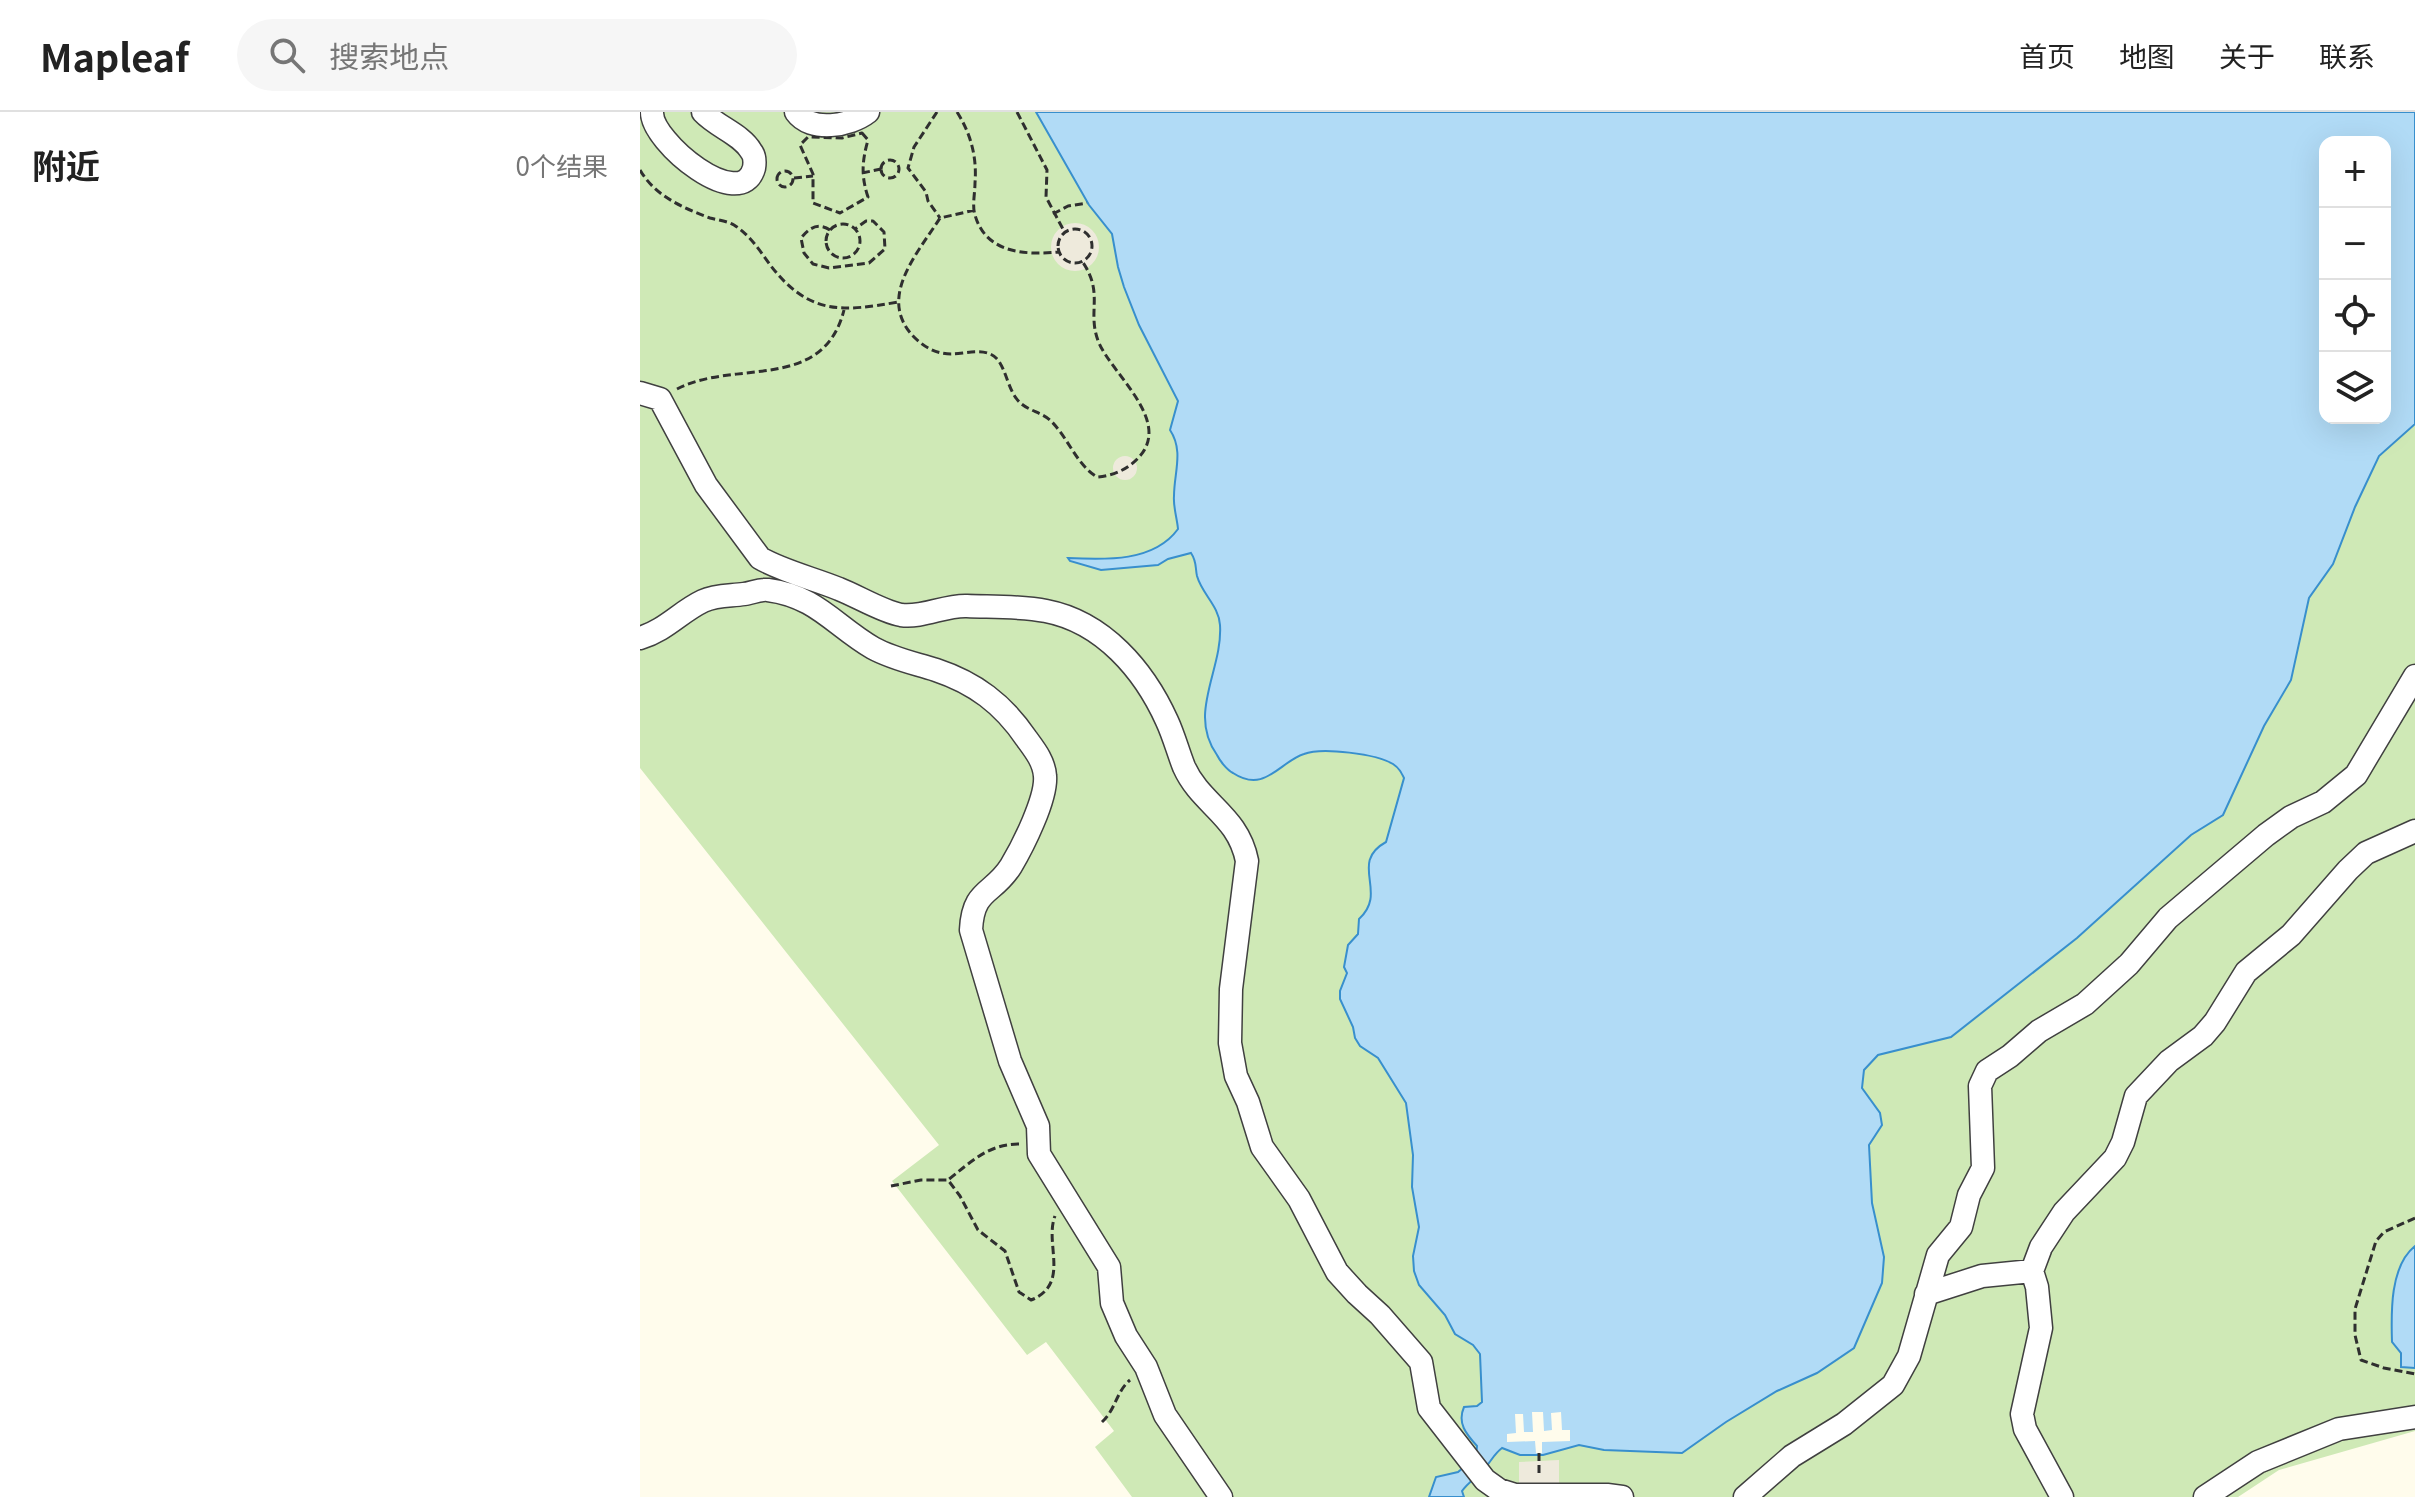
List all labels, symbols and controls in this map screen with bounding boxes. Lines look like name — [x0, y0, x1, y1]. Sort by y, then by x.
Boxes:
search box — [237, 19, 797, 91]
text: Mapleaf — [40, 28, 189, 83]
icon: search — [265, 33, 309, 77]
text: 搜索地点 — [329, 33, 449, 77]
text: 首页 — [2019, 35, 2075, 75]
text: 地图 — [2119, 35, 2175, 75]
text: 关于 — [2219, 35, 2275, 75]
text: 联系 — [2319, 35, 2375, 75]
map controls — [2319, 136, 2391, 424]
button: + — [2319, 136, 2391, 208]
text: 附近 — [32, 140, 100, 189]
text: 0个结果 — [516, 146, 608, 183]
button: − — [2319, 208, 2391, 280]
button: locate — [2319, 280, 2391, 352]
button: layers — [2319, 352, 2391, 424]

